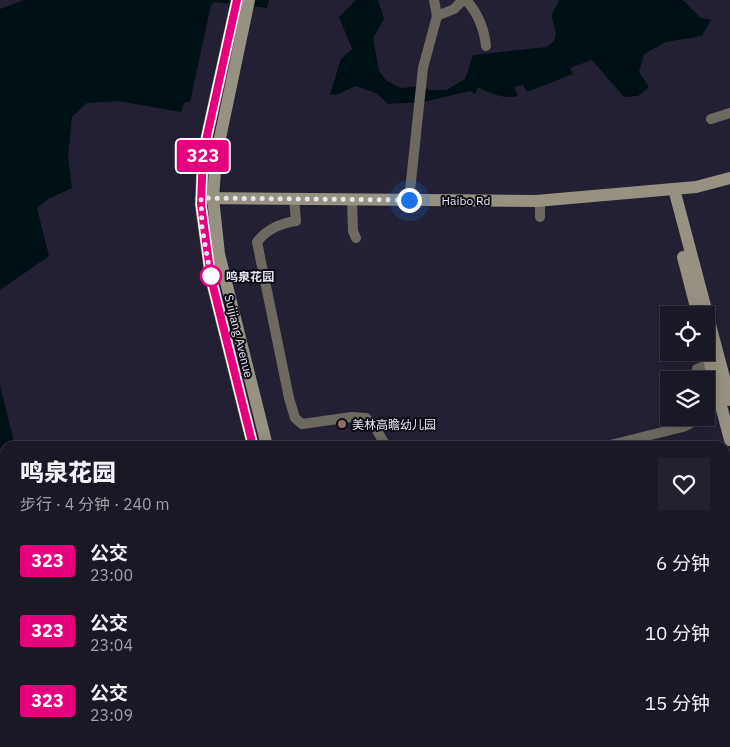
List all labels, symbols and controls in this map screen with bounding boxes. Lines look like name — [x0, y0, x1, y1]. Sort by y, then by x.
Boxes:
line badge: 323 — [174, 140, 232, 172]
text: 323 — [187, 144, 219, 167]
your location — [397, 188, 422, 213]
street label: Haibo Rd — [442, 193, 490, 208]
marker: 鸣泉花园 — [200, 265, 222, 287]
place label: 鸣泉花园 — [226, 269, 274, 284]
street label: Suijiang Avenue — [221, 293, 257, 380]
map controls — [660, 306, 715, 426]
button: locate — [660, 306, 715, 361]
button: layers — [660, 371, 715, 426]
place label: 美林高瞻幼儿园 — [352, 417, 436, 432]
marker: 美林高瞻幼儿园 — [336, 418, 348, 430]
text: 鸣泉花园 — [20, 456, 116, 488]
button: heart — [658, 458, 710, 510]
text: 步行 · 4 分钟 · 240 m — [20, 494, 169, 514]
text: 公交 — [90, 541, 128, 565]
text: 323 — [31, 549, 64, 572]
text: 6 分钟 — [656, 551, 710, 575]
text: 23:00 — [90, 565, 133, 585]
text: 公交 — [90, 611, 128, 635]
text: 323 — [31, 619, 64, 642]
text: 10 分钟 — [645, 621, 710, 645]
text: 23:04 — [90, 635, 133, 655]
text: 公交 — [90, 681, 128, 705]
text: 323 — [31, 689, 64, 712]
text: 15 分钟 — [645, 691, 710, 715]
text: 23:09 — [90, 705, 133, 725]

